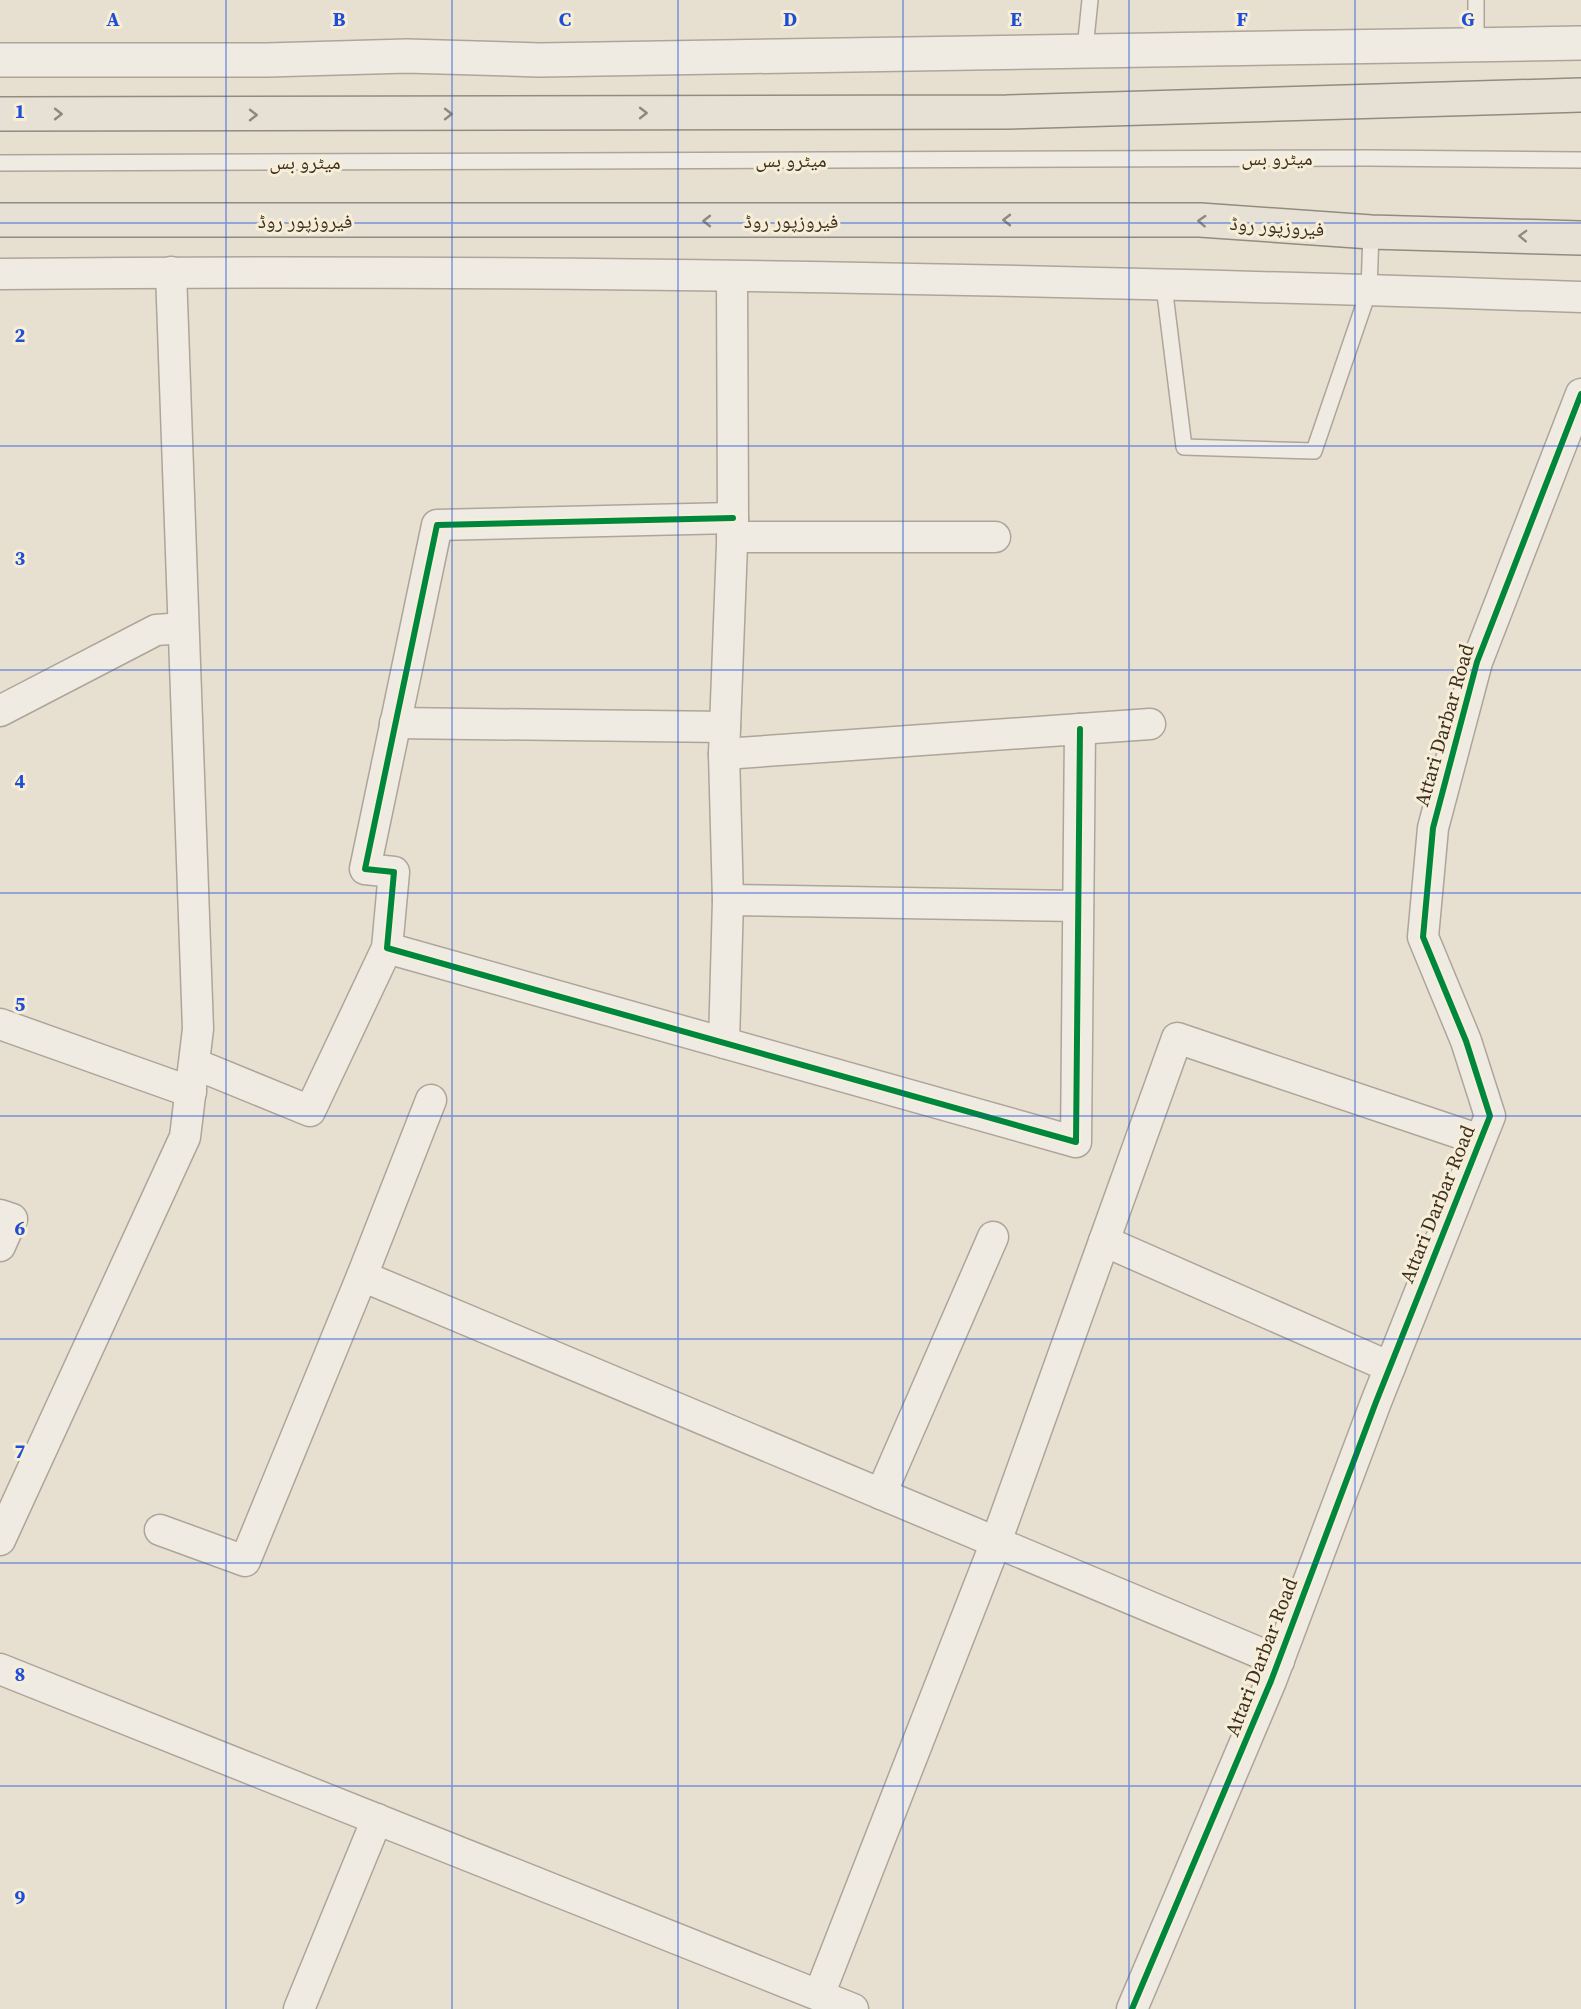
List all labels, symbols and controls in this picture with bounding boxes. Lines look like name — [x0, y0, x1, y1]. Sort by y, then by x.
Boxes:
text: A — [106, 5, 120, 33]
text: B — [332, 5, 346, 33]
text: C — [559, 5, 571, 33]
text: D — [783, 5, 797, 33]
text: E — [1010, 5, 1022, 33]
text: F — [1236, 5, 1248, 33]
text: G — [1461, 5, 1475, 33]
text: 1 — [15, 97, 25, 125]
one-way arrow — [639, 107, 648, 119]
one-way arrow — [54, 108, 63, 120]
one-way arrow — [444, 108, 453, 120]
one-way arrow — [249, 109, 258, 121]
street label: میٹرو بس — [1241, 144, 1313, 172]
street label: میٹرو بس — [755, 146, 827, 174]
street label: میٹرو بس — [269, 148, 341, 176]
street label: فیروزپور روڈ — [258, 207, 352, 235]
street label: فیروزپور روڈ — [744, 207, 838, 235]
street label: فیروزپور روڈ — [1229, 209, 1325, 243]
one-way arrow — [1002, 214, 1011, 226]
one-way arrow — [1197, 214, 1206, 227]
one-way arrow — [702, 215, 711, 227]
one-way arrow — [1518, 230, 1527, 242]
text: 2 — [15, 321, 26, 349]
text: 3 — [15, 544, 26, 572]
street label: Attari Darbar Road — [1407, 640, 1481, 810]
text: 4 — [15, 767, 26, 795]
text: 5 — [15, 990, 26, 1018]
street label: Attari Darbar Road — [1393, 1120, 1482, 1287]
text: 6 — [15, 1214, 26, 1242]
text: 7 — [15, 1437, 26, 1465]
street label: Attari Darbar Road — [1218, 1573, 1304, 1740]
text: 8 — [15, 1660, 25, 1688]
text: 9 — [15, 1883, 26, 1911]

